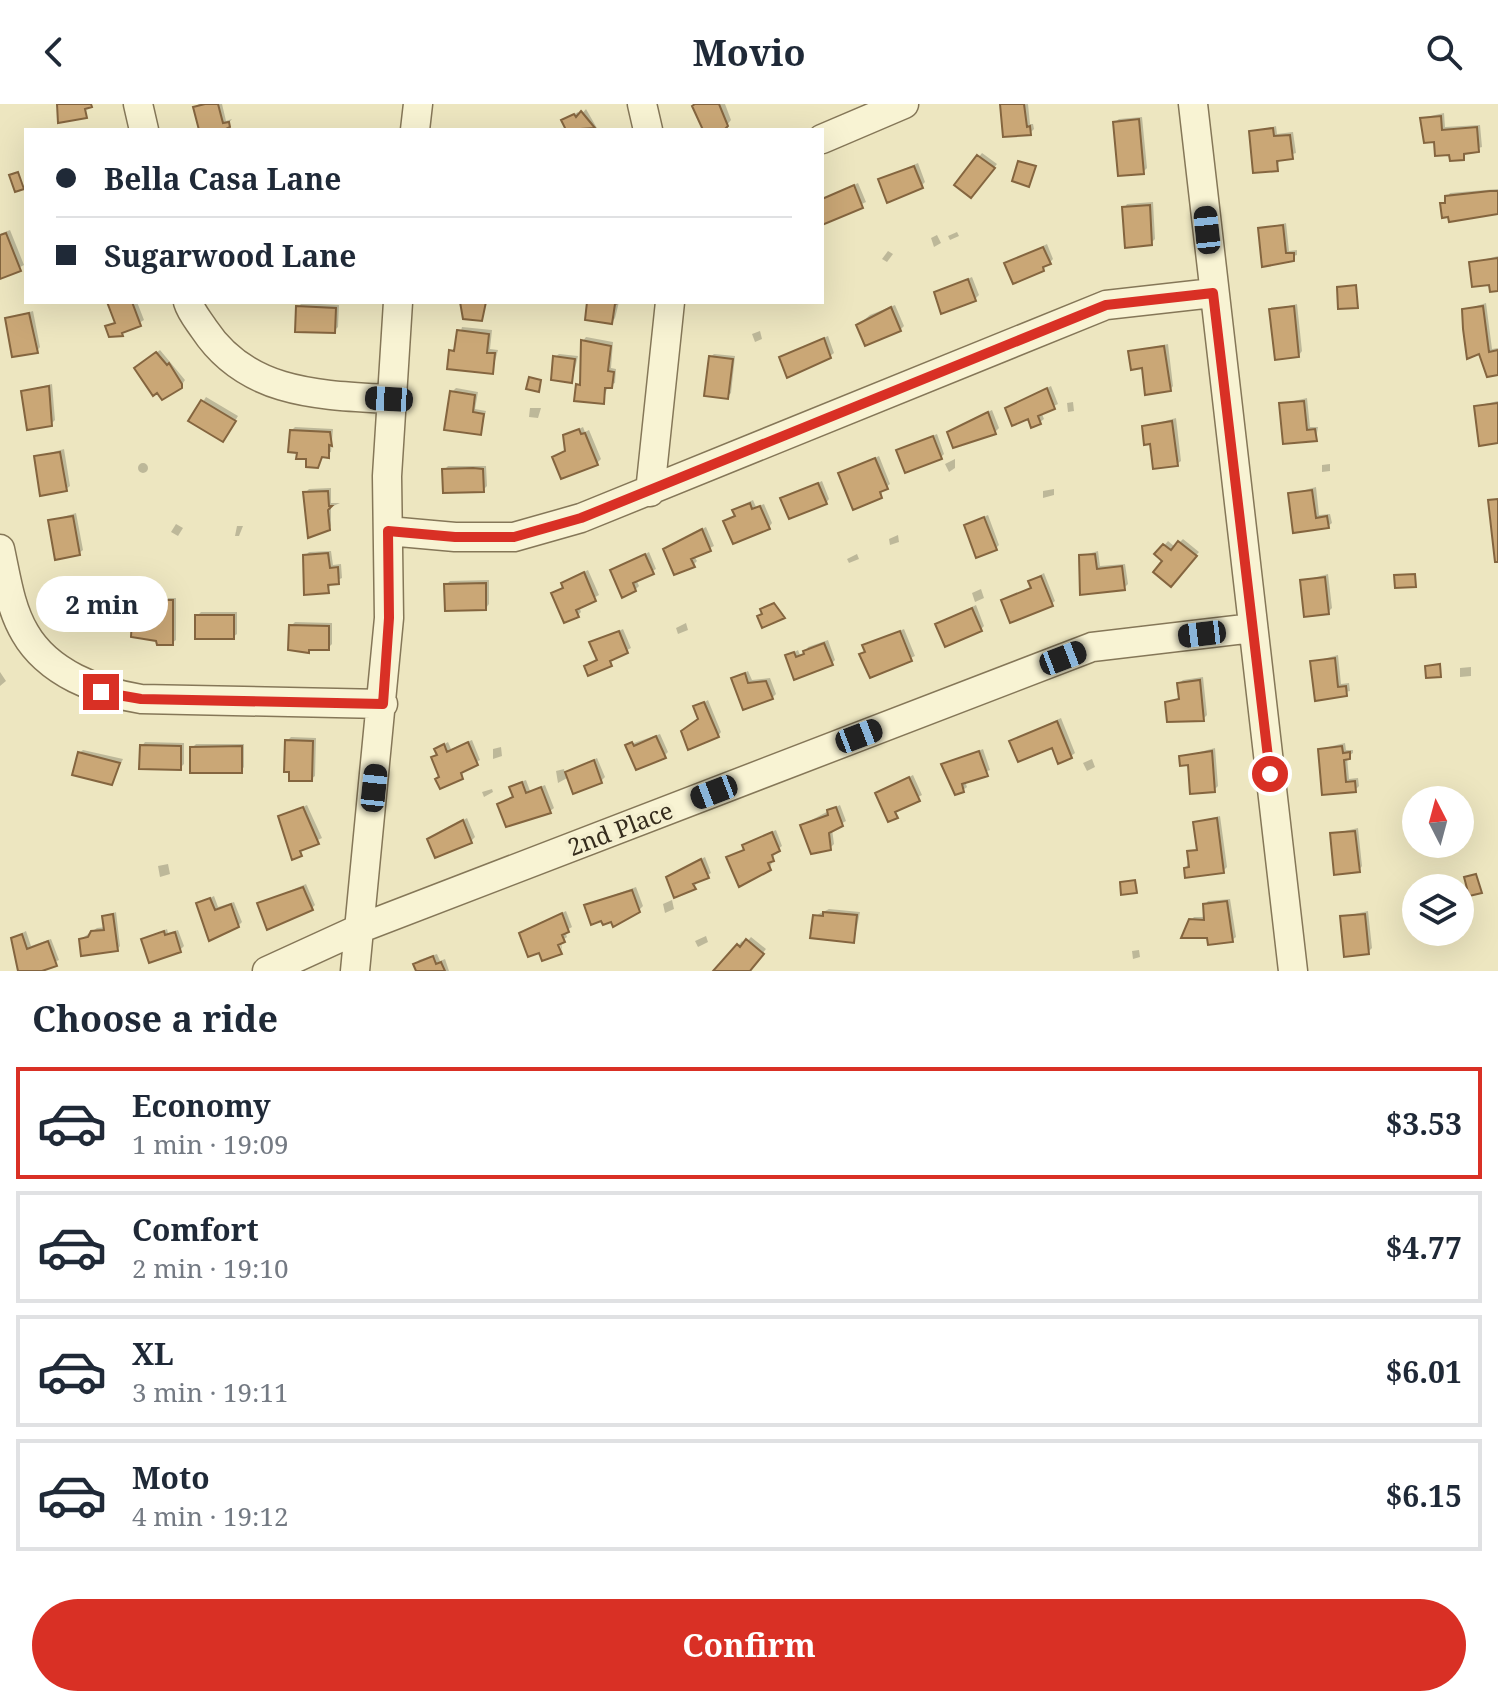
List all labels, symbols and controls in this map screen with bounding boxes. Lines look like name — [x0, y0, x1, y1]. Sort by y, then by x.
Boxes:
text: Movio — [693, 28, 805, 77]
icon: back — [32, 30, 76, 74]
icon: search — [1422, 30, 1466, 74]
text: Bella Casa Lane — [104, 158, 341, 199]
car — [1193, 205, 1221, 255]
text: Sugarwood Lane — [104, 235, 356, 276]
car — [364, 386, 414, 412]
callout: 2 min — [35, 576, 167, 632]
text: 2 min — [65, 586, 139, 622]
car — [1177, 619, 1227, 649]
car — [1036, 638, 1090, 678]
route end — [83, 674, 119, 710]
car — [832, 716, 886, 756]
route start — [1252, 756, 1288, 792]
car — [360, 763, 388, 813]
car — [687, 772, 741, 812]
north arrow — [1402, 786, 1474, 858]
map controls — [1402, 786, 1474, 946]
street label: 2nd Place — [563, 793, 677, 863]
button: layers — [1402, 874, 1474, 946]
text: Choose a ride — [32, 994, 278, 1043]
text: Economy — [132, 1085, 271, 1126]
icon: car — [36, 1087, 108, 1159]
text: $3.53 — [1385, 1103, 1462, 1144]
text: 1 min · 19:09 — [132, 1126, 289, 1162]
text: Comfort — [132, 1209, 259, 1250]
icon: car — [36, 1211, 108, 1283]
text: $4.77 — [1385, 1227, 1462, 1268]
text: 2 min · 19:10 — [132, 1250, 289, 1286]
text: XL — [132, 1333, 174, 1374]
icon: car — [36, 1335, 108, 1407]
text: $6.01 — [1385, 1351, 1462, 1392]
text: 3 min · 19:11 — [132, 1374, 289, 1410]
text: Moto — [132, 1457, 210, 1498]
icon: car — [36, 1459, 108, 1531]
text: $6.15 — [1385, 1475, 1462, 1516]
text: 4 min · 19:12 — [132, 1498, 289, 1534]
button: Confirm — [32, 1599, 1466, 1691]

